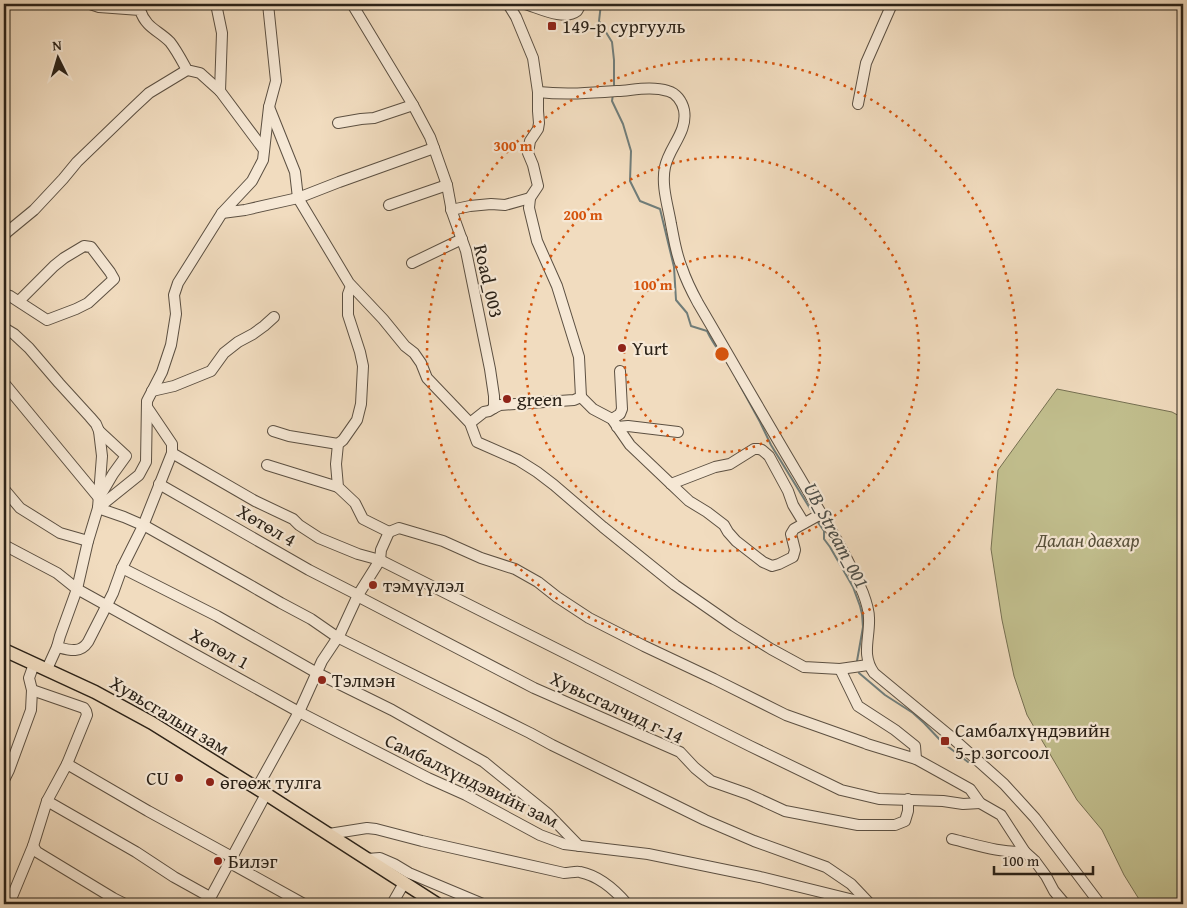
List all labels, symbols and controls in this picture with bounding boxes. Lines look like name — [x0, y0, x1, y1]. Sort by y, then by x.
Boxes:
place label: 149-р сургууль — [562, 12, 686, 40]
marker: 149-р сургууль — [546, 20, 558, 32]
north arrow — [32, 32, 82, 82]
text: N — [51, 35, 63, 55]
text: 300 m — [493, 135, 533, 156]
text: 200 m — [563, 204, 603, 225]
street label: Road_003 — [467, 241, 511, 321]
text: 100 m — [633, 274, 673, 295]
place label: Yurt — [632, 334, 669, 362]
marker: Yurt — [616, 342, 628, 354]
centre of rings — [713, 345, 731, 363]
place label: green — [517, 385, 563, 413]
marker: green — [501, 393, 513, 405]
water label: UB_Stream_001 — [797, 477, 877, 593]
street label: Хөтөл 4 — [232, 497, 302, 553]
park label: Далан давхар — [1035, 526, 1140, 554]
place label: тэмүүлэл — [383, 571, 465, 599]
marker: тэмүүлэл — [367, 579, 379, 591]
street label: Хөтөл 1 — [185, 620, 255, 676]
street label: Хувьсгалчид г-14 — [546, 664, 688, 750]
place label: Тэлмэн — [332, 666, 396, 694]
street label: Хувьсгалын зам — [105, 668, 235, 762]
marker: Тэлмэн — [316, 674, 328, 686]
place label: Самбалхүндэвийн 5-р зогсоол — [955, 716, 1110, 766]
street label: Самбалхүндэвийн зам — [380, 726, 564, 834]
marker: Самбалхүндэвийн 5-р зогсоол — [939, 735, 951, 747]
place label: CU — [146, 764, 169, 792]
place label: өгөөж тулга — [220, 768, 322, 796]
marker: CU — [173, 772, 185, 784]
marker: өгөөж тулга — [204, 776, 216, 788]
scale bar — [994, 843, 1093, 875]
place label: Билэг — [228, 847, 277, 875]
text: 100 m — [1002, 850, 1040, 871]
marker: Билэг — [212, 855, 224, 867]

